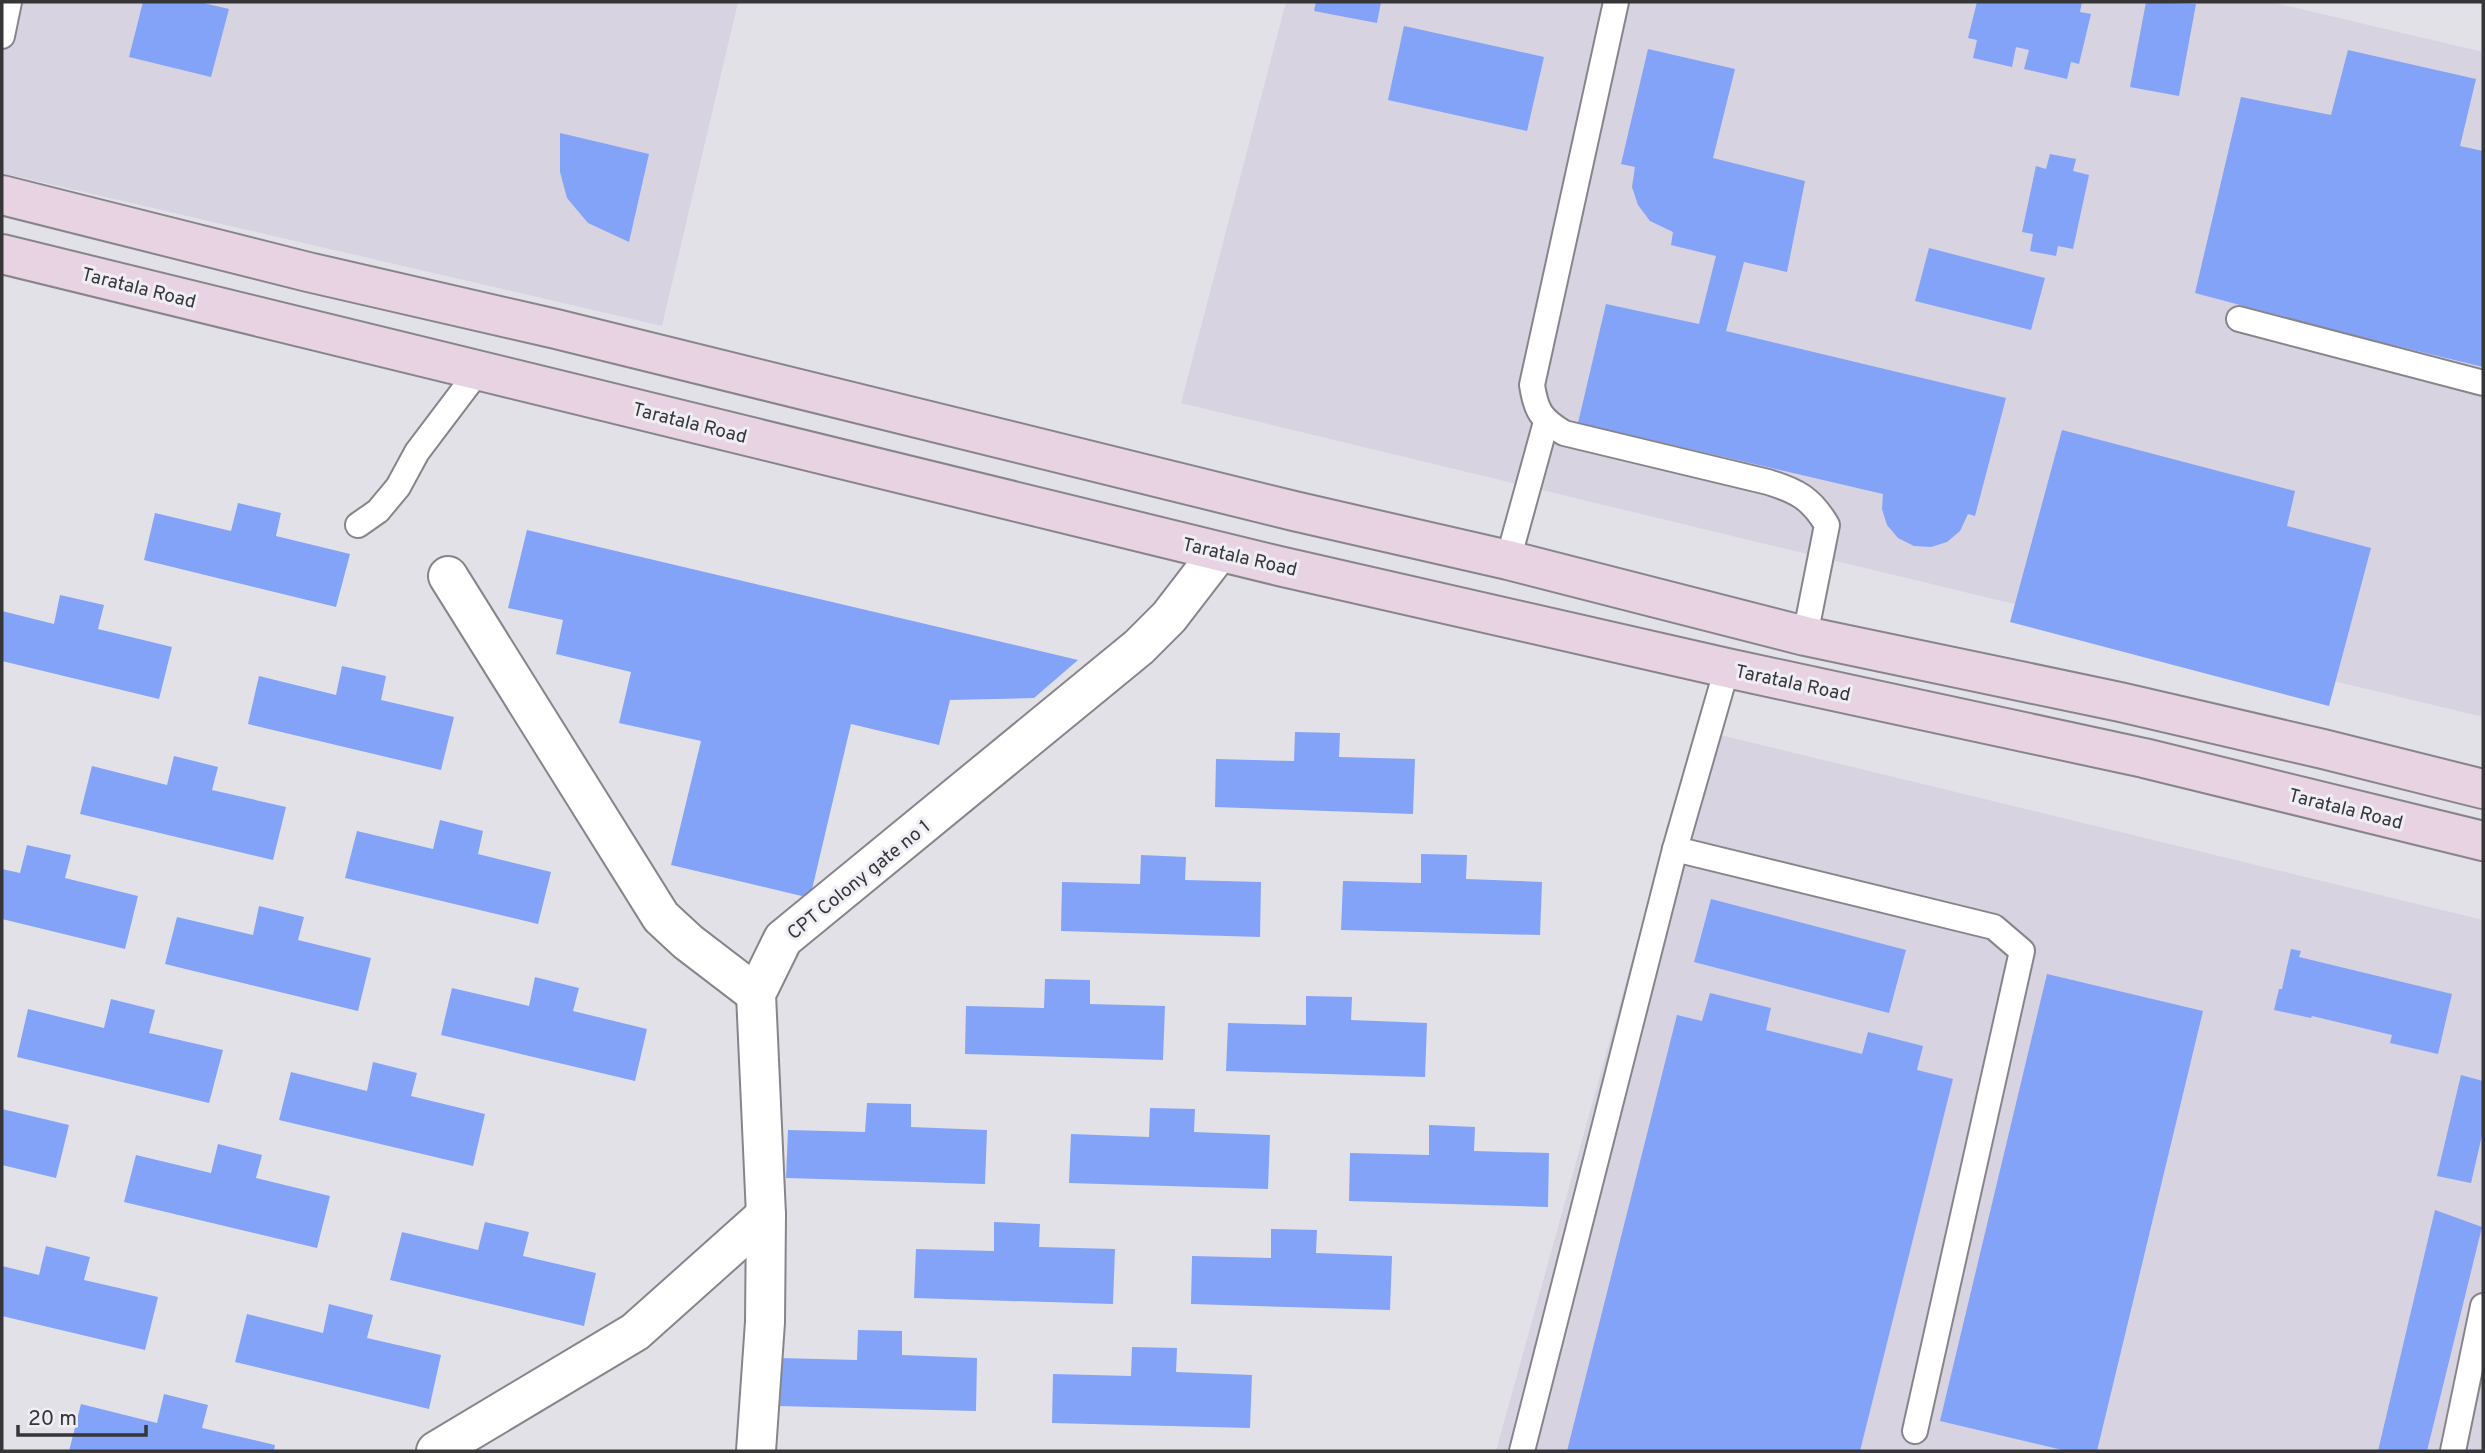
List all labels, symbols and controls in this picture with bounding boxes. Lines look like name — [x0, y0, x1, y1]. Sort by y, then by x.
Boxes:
street label: Taratala Road — [79, 263, 198, 315]
street label: Taratala Road — [630, 398, 749, 450]
street label: Taratala Road — [1180, 533, 1299, 583]
street label: Taratala Road — [1733, 660, 1852, 708]
street label: Taratala Road — [2286, 784, 2405, 836]
street label: CPT Colony gate no 1 — [783, 815, 936, 946]
scale bar — [18, 1394, 145, 1438]
text: 20 m — [28, 1406, 77, 1433]

